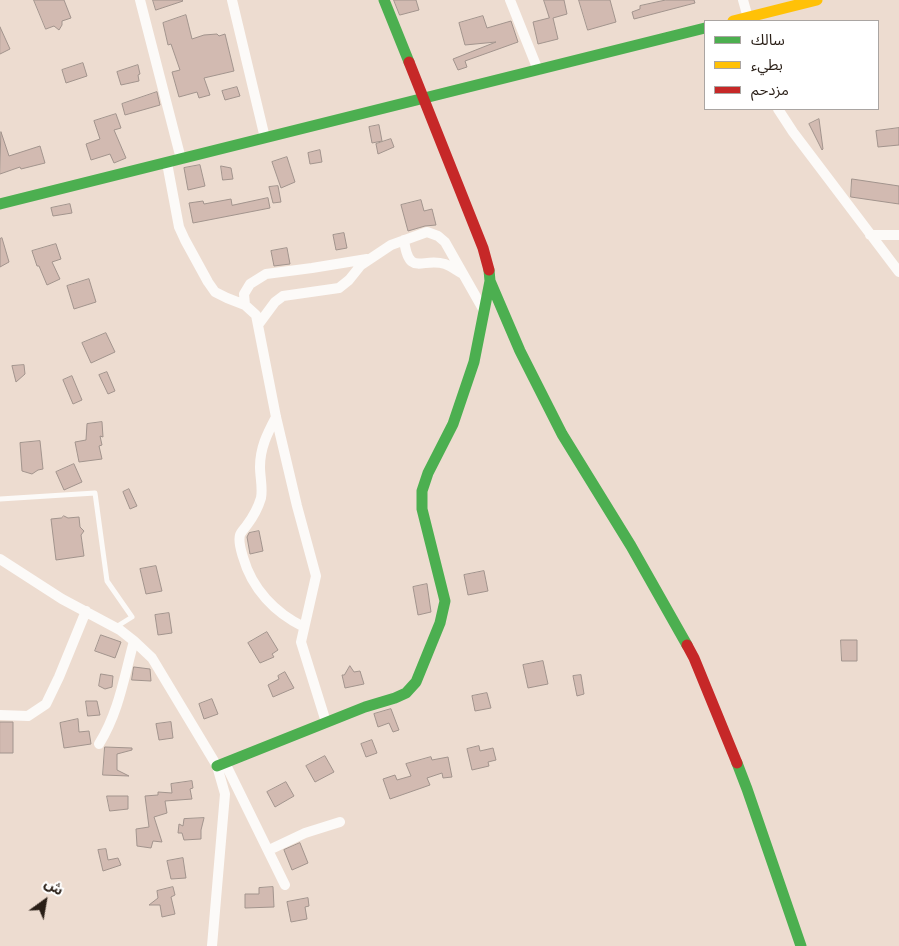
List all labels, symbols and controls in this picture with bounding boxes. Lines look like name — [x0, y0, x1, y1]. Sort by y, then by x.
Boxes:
legend — [704, 20, 879, 110]
text: سالك — [751, 32, 785, 51]
text: بطيء — [751, 57, 783, 76]
text: مزدحم — [751, 82, 789, 101]
north arrow — [20, 876, 70, 926]
text: ش — [41, 876, 66, 900]

